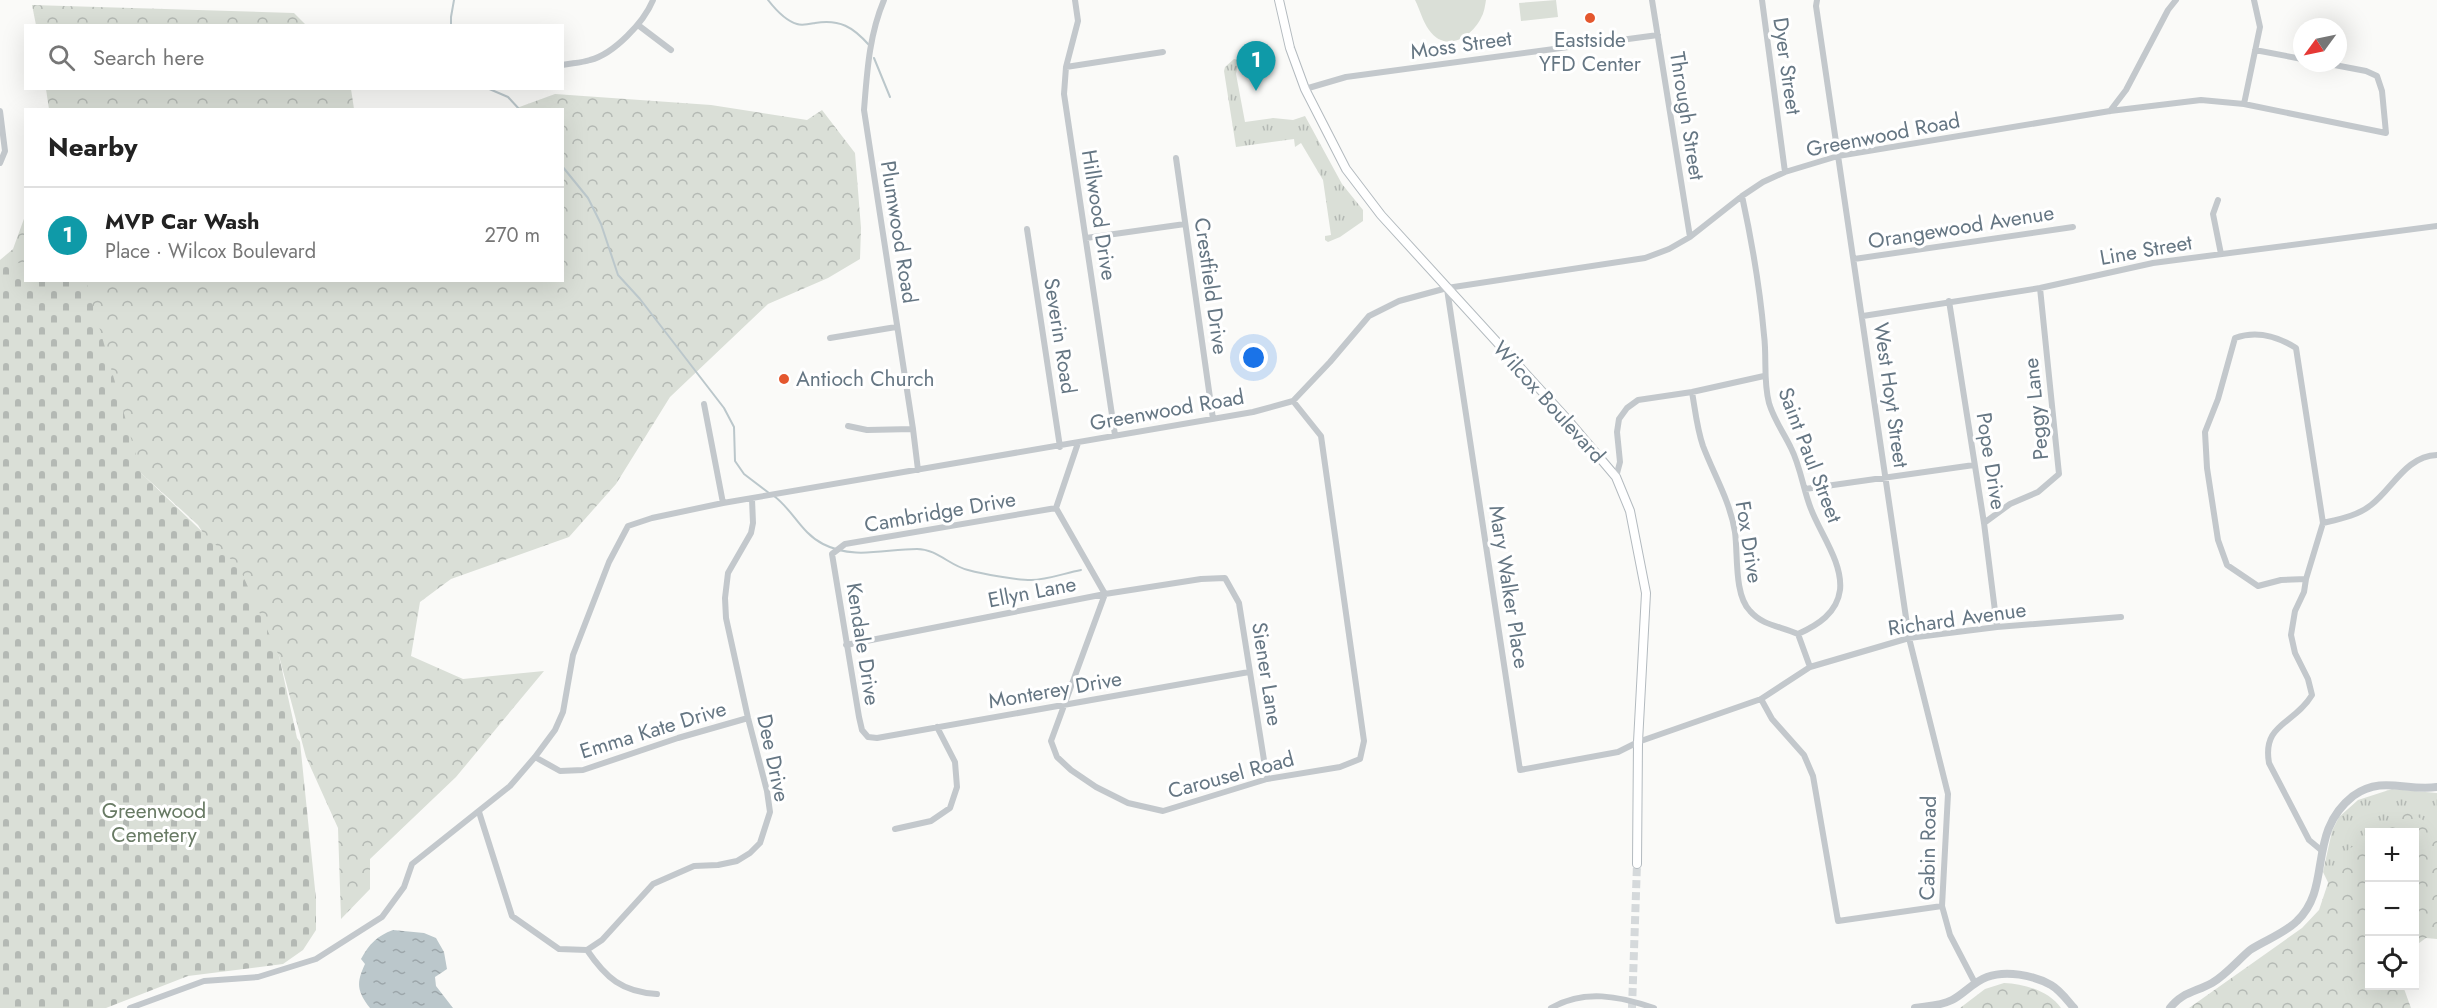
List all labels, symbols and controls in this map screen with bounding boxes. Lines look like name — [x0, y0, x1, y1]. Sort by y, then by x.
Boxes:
marker: Eastside YFD Center — [1583, 11, 1597, 25]
street label: Dyer Street — [1765, 15, 1809, 117]
north arrow — [2293, 18, 2347, 72]
street label: Moss Street — [1409, 23, 1513, 67]
search box — [24, 24, 564, 90]
place label: Eastside YFD Center — [1539, 25, 1642, 79]
icon: search — [45, 41, 78, 74]
text: Search here — [93, 41, 204, 73]
pin: 1 — [1236, 42, 1276, 91]
street label: Through Street — [1662, 50, 1712, 182]
street label: Greenwood Road — [1803, 105, 1963, 165]
text: Nearby — [48, 128, 137, 166]
street label: Hillwood Drive — [1074, 147, 1124, 283]
street label: Plumwood Road — [873, 158, 925, 306]
street label: Orangewood Avenue — [1866, 197, 2056, 257]
text: MVP Car Wash — [105, 205, 260, 237]
street label: Crestfield Drive — [1187, 216, 1235, 356]
text: 1 — [62, 221, 73, 250]
text: 270 m — [485, 221, 540, 250]
street label: Line Street — [2098, 227, 2194, 273]
text: Place · Wilcox Boulevard — [105, 237, 316, 266]
street label: Severin Road — [1036, 276, 1084, 396]
street label: West Hoyt Street — [1866, 320, 1916, 470]
street label: Wilcox Boulevard — [1486, 334, 1612, 470]
your location — [1239, 343, 1268, 372]
street label: Peggy Lane — [2016, 356, 2056, 462]
place label: Antioch Church — [796, 364, 935, 394]
marker: Antioch Church — [777, 372, 791, 386]
street label: Greenwood Road — [1087, 382, 1247, 438]
street label: Saint Paul Street — [1770, 383, 1850, 527]
street label: Pope Drive — [1969, 410, 2014, 512]
street label: Cambridge Drive — [862, 484, 1018, 540]
street label: Fox Drive — [1728, 499, 1770, 585]
street label: Mary Walker Place — [1481, 503, 1537, 671]
street label: Ellyn Lane — [985, 569, 1079, 615]
street label: Kendale Drive — [839, 581, 888, 708]
street label: Richard Avenue — [1886, 594, 2028, 644]
street label: Siener Lane — [1244, 620, 1290, 728]
street label: Monterey Drive — [986, 663, 1124, 716]
street label: Emma Kate Drive — [576, 693, 730, 766]
street label: Dee Drive — [749, 711, 797, 805]
street label: Carousel Road — [1165, 744, 1297, 806]
street label: Cabin Road — [1912, 795, 1944, 901]
park label: Greenwood Cemetery — [102, 796, 206, 850]
map controls — [2365, 828, 2419, 990]
button: + — [2365, 828, 2419, 882]
button: − — [2365, 882, 2419, 936]
button: locate — [2365, 936, 2419, 990]

